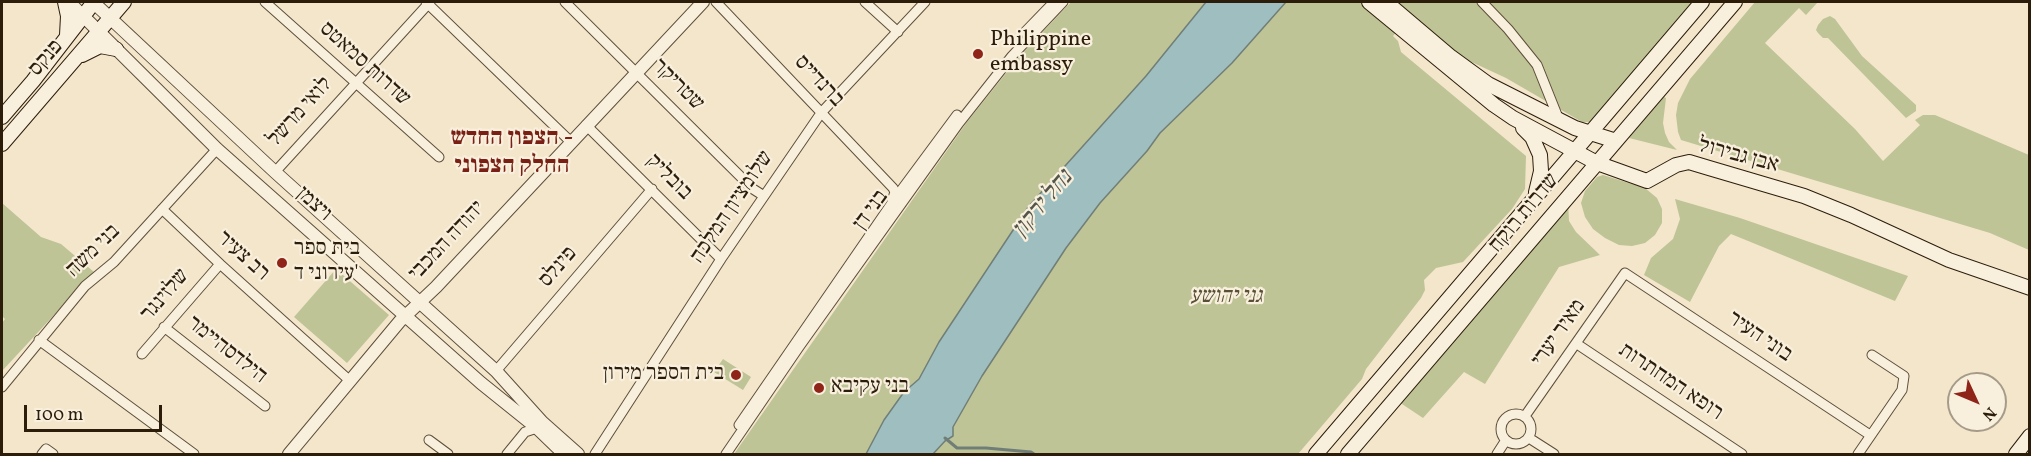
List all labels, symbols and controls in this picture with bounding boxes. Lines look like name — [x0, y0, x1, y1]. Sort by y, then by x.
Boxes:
street label: שדרות סמאטס — [313, 17, 415, 113]
place label: Philippine embassy — [990, 28, 1091, 80]
street label: פנקס — [24, 35, 70, 83]
marker: Philippine embassy — [971, 47, 985, 61]
street label: ברנדייס — [787, 50, 849, 114]
street label: שטריקר — [645, 54, 709, 118]
street label: לואי מרשל — [263, 73, 339, 153]
district label: הצפון החדש - החלק הצפוני — [450, 126, 574, 182]
street label: אבן גבירול — [1695, 134, 1781, 180]
street label: שלומציון המלכה — [686, 147, 780, 269]
street label: בובליק — [639, 149, 697, 207]
water label: נחל ירקון — [1008, 166, 1080, 244]
street label: שדרות רוקח — [1484, 169, 1566, 259]
street label: ויצמן — [290, 182, 336, 228]
street label: בני דן — [849, 186, 895, 236]
street label: יהודה המכבי — [404, 196, 492, 288]
street label: בני משה — [61, 220, 127, 284]
street label: רב צעיר — [210, 226, 274, 288]
place label: בית ספר עירוני ד' — [294, 237, 360, 288]
street label: פינלס — [534, 242, 584, 294]
marker: בית ספר עירוני ד' — [275, 256, 289, 270]
street label: שלזינגר — [136, 264, 196, 328]
park label: גני יהושע — [1190, 285, 1262, 311]
street label: מאיר יערי — [1527, 295, 1593, 373]
street label: בוני העיר — [1722, 307, 1796, 369]
street label: הילדסהיימר — [181, 311, 271, 391]
street label: רופא המחתרות — [1613, 338, 1727, 428]
place label: בית הספר מירון — [603, 362, 724, 388]
marker: בית הספר מירון — [729, 368, 743, 382]
north arrow — [1947, 372, 2007, 432]
place label: בני עקיבא — [831, 375, 909, 401]
marker: בני עקיבא — [812, 381, 826, 395]
scale bar — [27, 393, 165, 431]
text: N — [1977, 401, 2000, 425]
text: 100 m — [35, 403, 84, 428]

